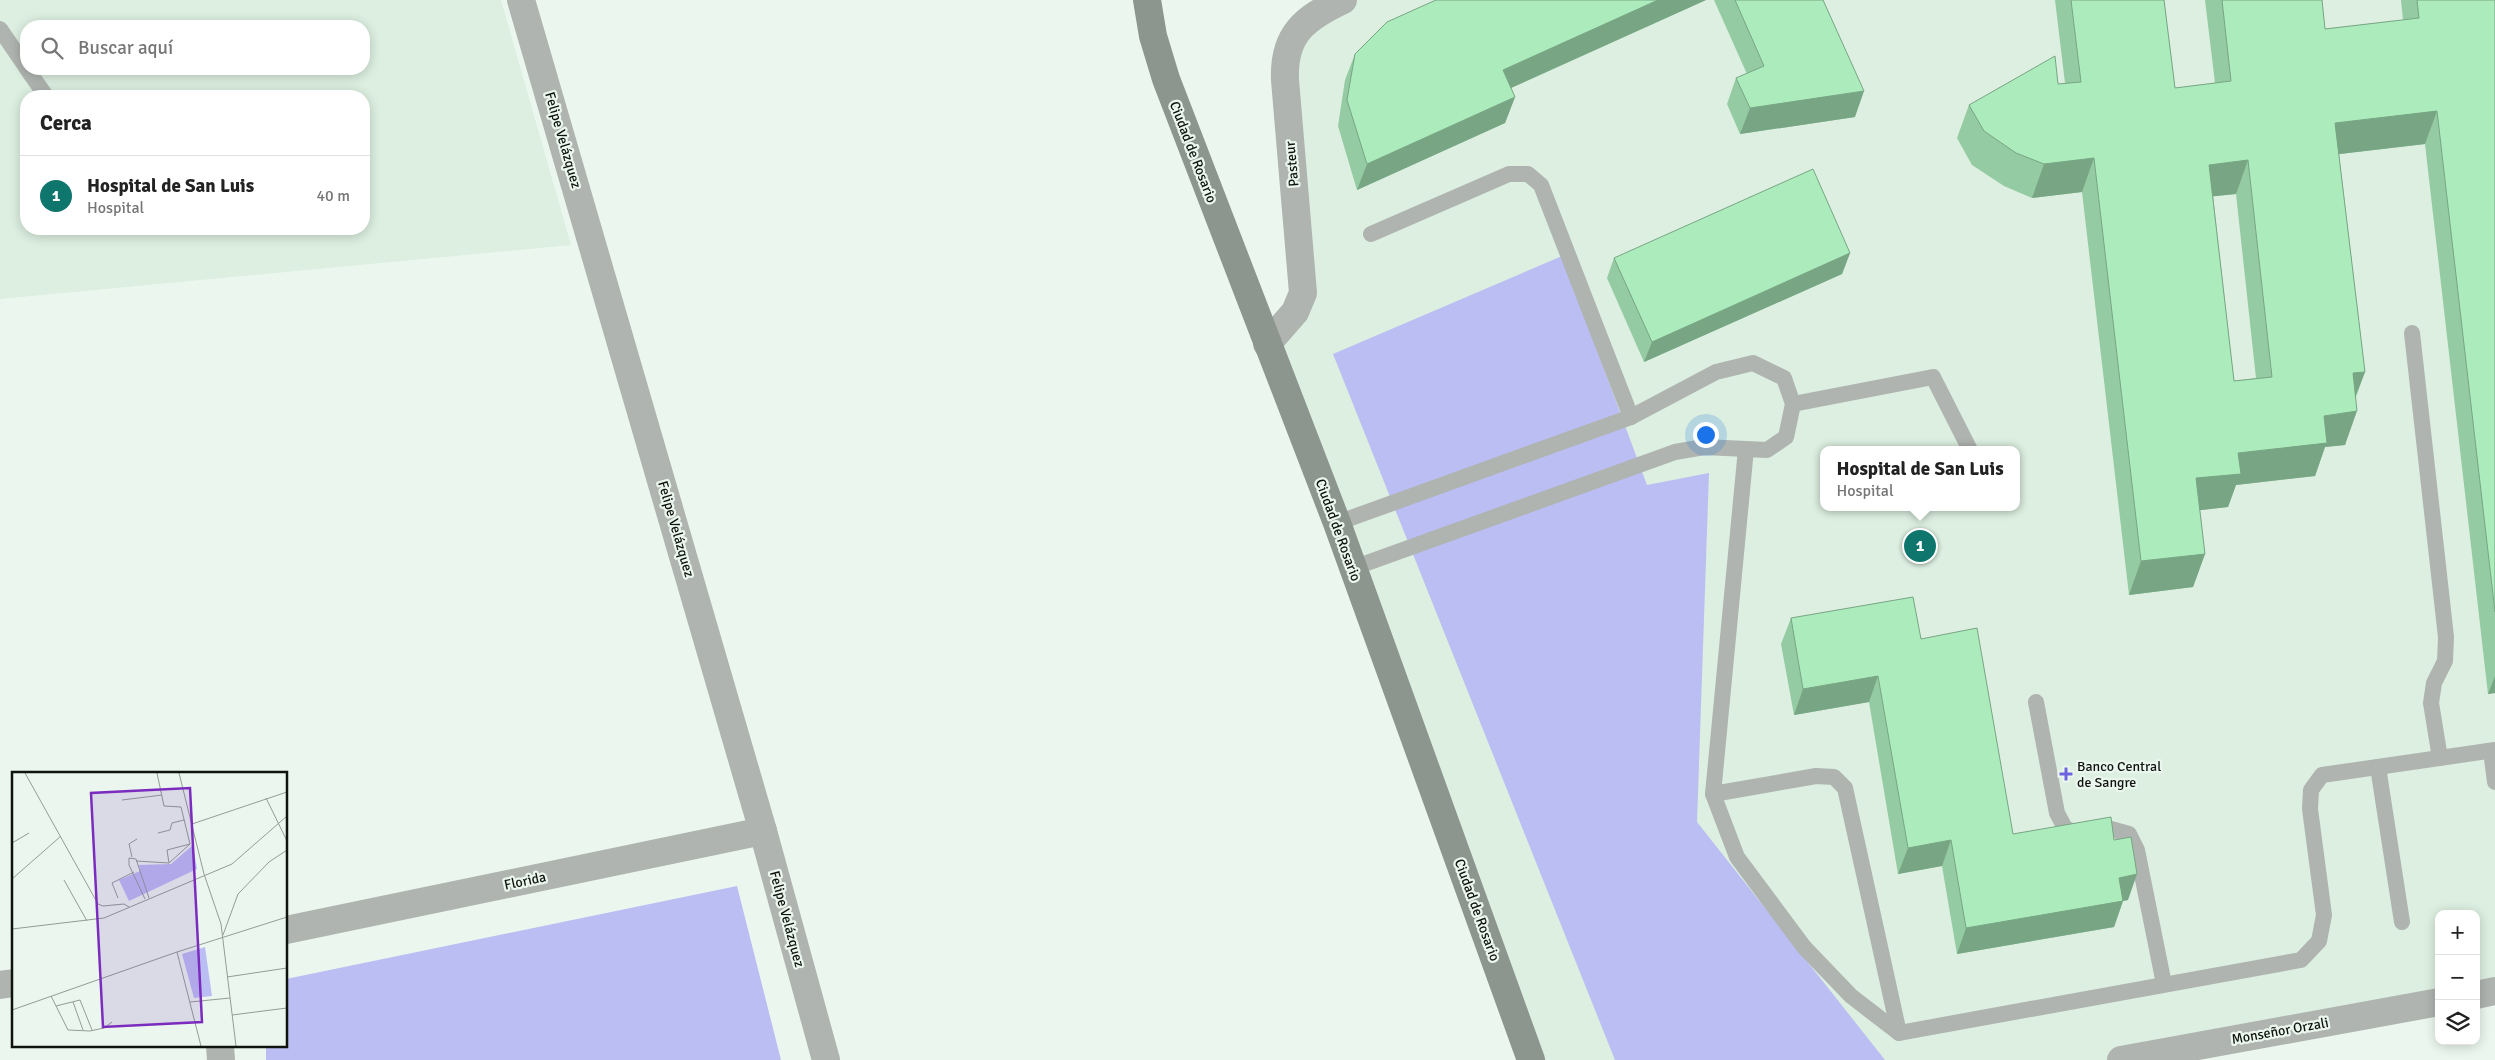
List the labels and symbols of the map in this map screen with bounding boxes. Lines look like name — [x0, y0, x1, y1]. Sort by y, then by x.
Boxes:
street label: Felipe Velázquez — [541, 90, 585, 190]
street label: Ciudad de Rosario — [1166, 99, 1220, 205]
street label: Pasteur — [1281, 140, 1302, 187]
your location — [1693, 422, 1719, 448]
street label: Ciudad de Rosario — [1312, 477, 1364, 583]
street label: Felipe Velázquez — [654, 479, 698, 579]
pin: 1 — [1904, 527, 1936, 565]
place label: Banco Central de Sangre — [2077, 758, 2161, 791]
marker: Banco Central de Sangre — [2059, 767, 2073, 781]
inset map — [12, 772, 288, 1048]
street label: Ciudad de Rosario — [1451, 857, 1503, 963]
street label: Florida — [503, 868, 547, 894]
street label: Felipe Velázquez — [766, 869, 808, 969]
street label: Monseñor Orzali — [2230, 1014, 2330, 1048]

